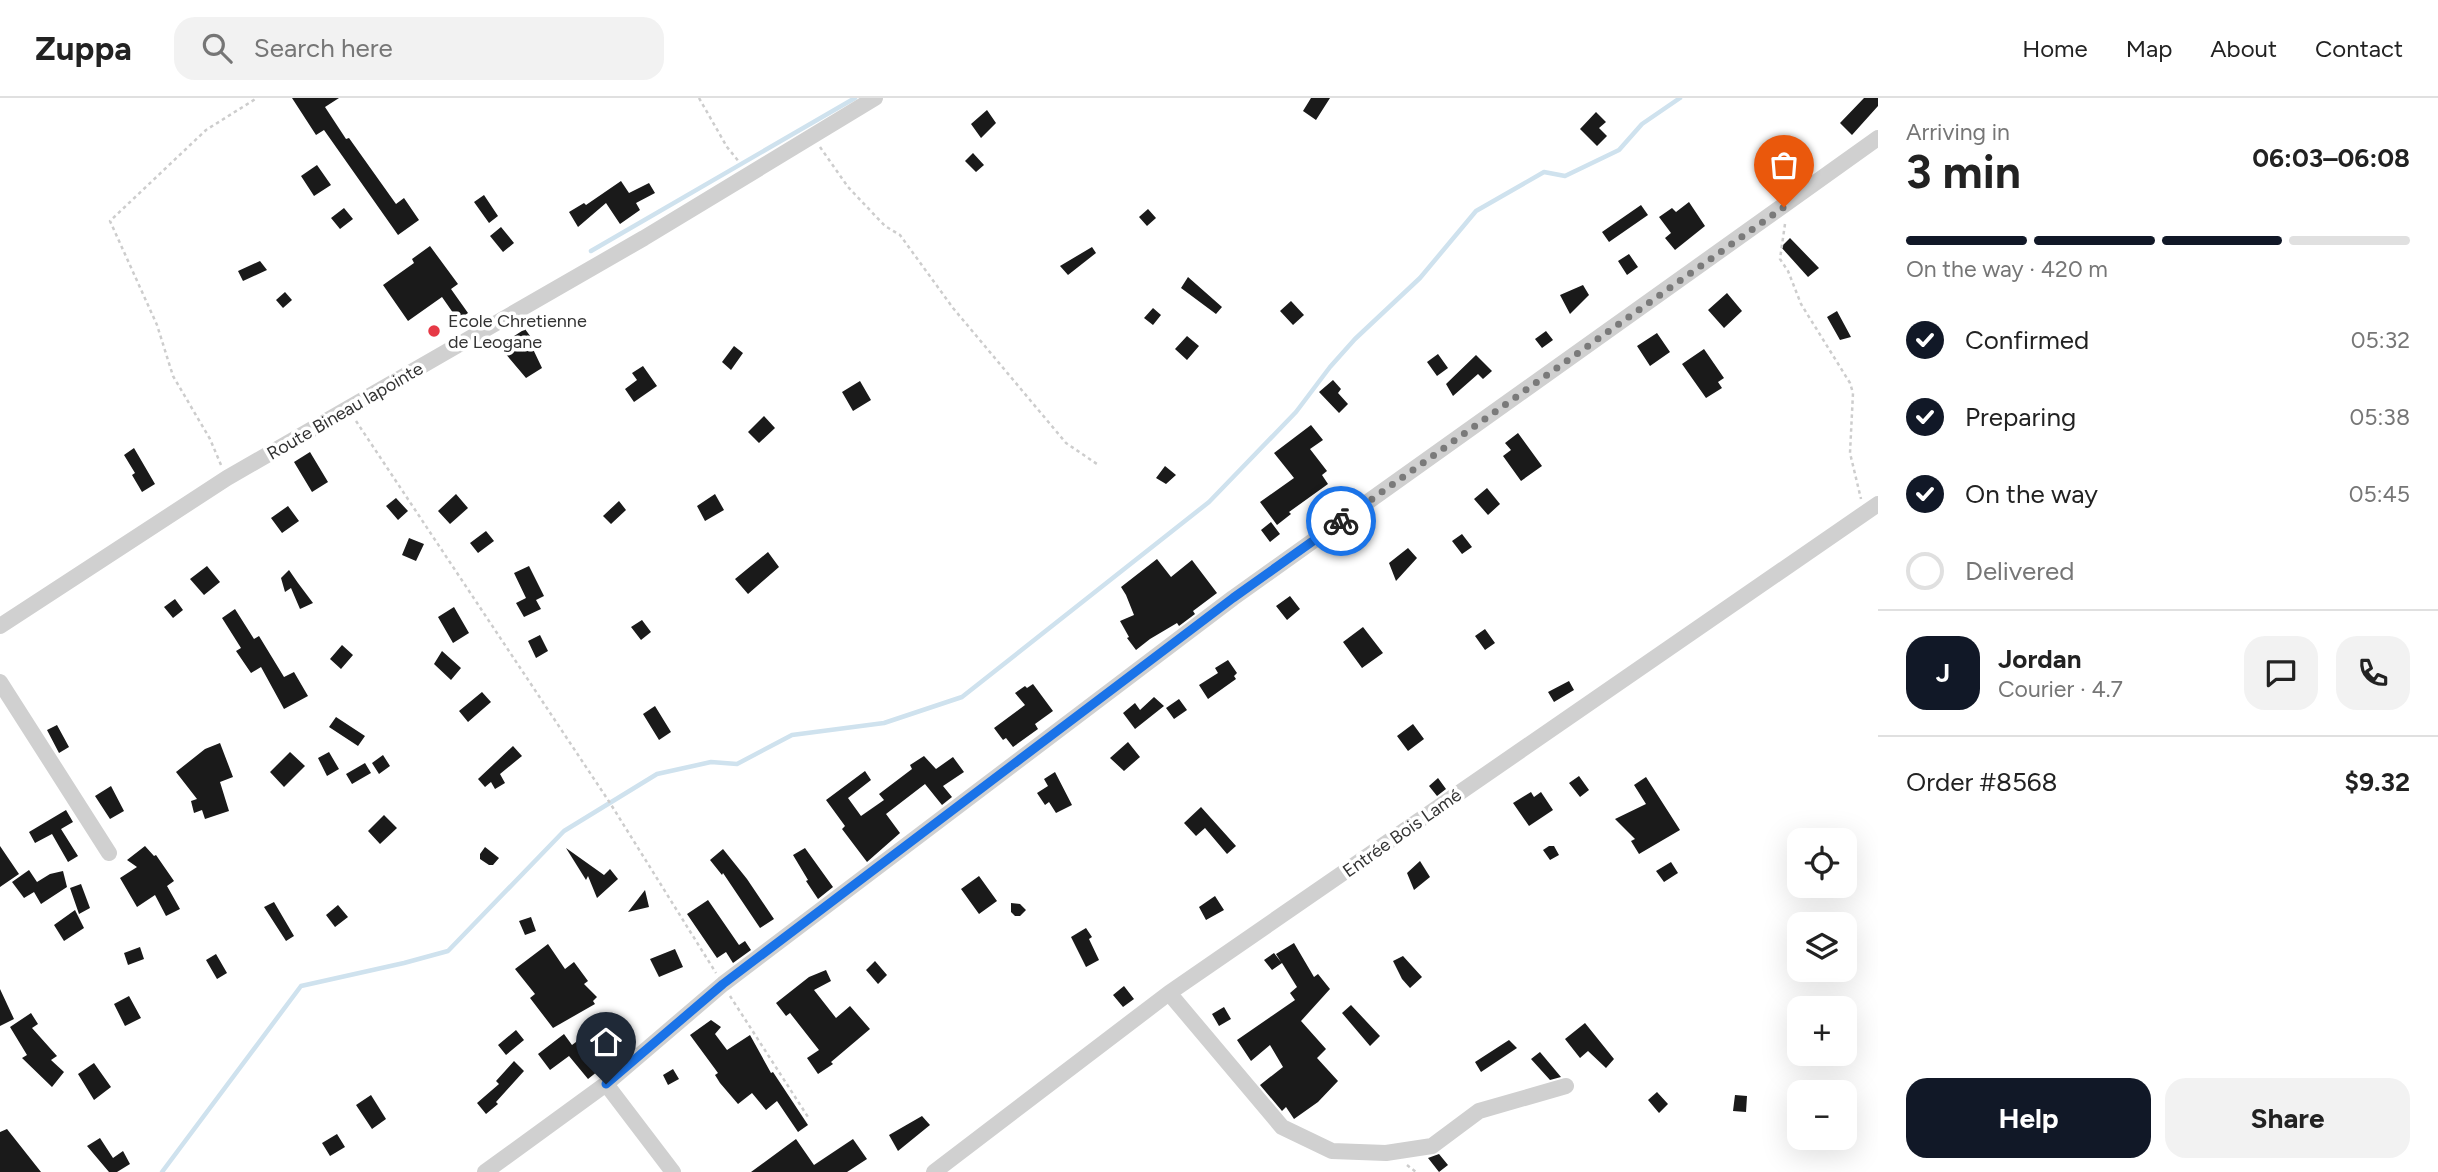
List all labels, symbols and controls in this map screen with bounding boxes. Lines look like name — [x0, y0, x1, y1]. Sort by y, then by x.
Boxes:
search box — [174, 17, 664, 80]
text: Zuppa — [35, 29, 132, 68]
icon: search — [198, 29, 236, 67]
text: Search here — [254, 32, 393, 64]
text: Home — [2022, 34, 2088, 63]
text: Map — [2126, 34, 2172, 63]
text: About — [2210, 34, 2277, 63]
text: Contact — [2315, 34, 2403, 63]
text: Arriving in — [1906, 118, 2010, 146]
pin — [1754, 135, 1814, 207]
text: 06:03–06:08 — [2252, 142, 2410, 174]
text: 3 min — [1906, 144, 2021, 200]
icon: bag — [1765, 146, 1803, 184]
text: On the way · 420 m — [1906, 255, 2108, 283]
place label: Ecole Chretienne de Leogane — [448, 310, 587, 353]
icon: check — [1906, 321, 1944, 359]
marker: Ecole Chretienne de Leogane — [426, 323, 442, 339]
text: Confirmed — [1965, 324, 2089, 356]
text: 05:32 — [2351, 326, 2410, 354]
street label: Route Bineau lapointe — [263, 357, 427, 465]
icon: check — [1906, 398, 1944, 436]
text: Preparing — [1965, 401, 2076, 433]
text: 05:38 — [2350, 403, 2410, 431]
icon: check — [1906, 475, 1944, 513]
text: On the way — [1965, 478, 2098, 510]
text: 05:45 — [2349, 480, 2410, 508]
courier — [1306, 486, 1376, 556]
icon: bike — [1322, 502, 1360, 540]
text: Delivered — [1965, 555, 2074, 587]
button: chat — [2244, 636, 2318, 710]
button: phone — [2336, 636, 2410, 710]
text: Jordan — [1998, 643, 2081, 675]
text: J — [1936, 657, 1950, 689]
text: Courier · 4.7 — [1998, 675, 2123, 703]
text: Order #8568 — [1906, 766, 2058, 798]
text: $9.32 — [2345, 766, 2410, 798]
street label: Entrée Bois Lamé — [1338, 784, 1466, 882]
map controls — [1787, 828, 1857, 1150]
button: locate — [1787, 828, 1857, 898]
button: layers — [1787, 912, 1857, 982]
button: + — [1787, 996, 1857, 1066]
pin — [576, 1012, 636, 1084]
icon: home — [587, 1023, 625, 1061]
button: Help — [1906, 1078, 2151, 1158]
button: Share — [2165, 1078, 2410, 1158]
button: − — [1787, 1080, 1857, 1150]

